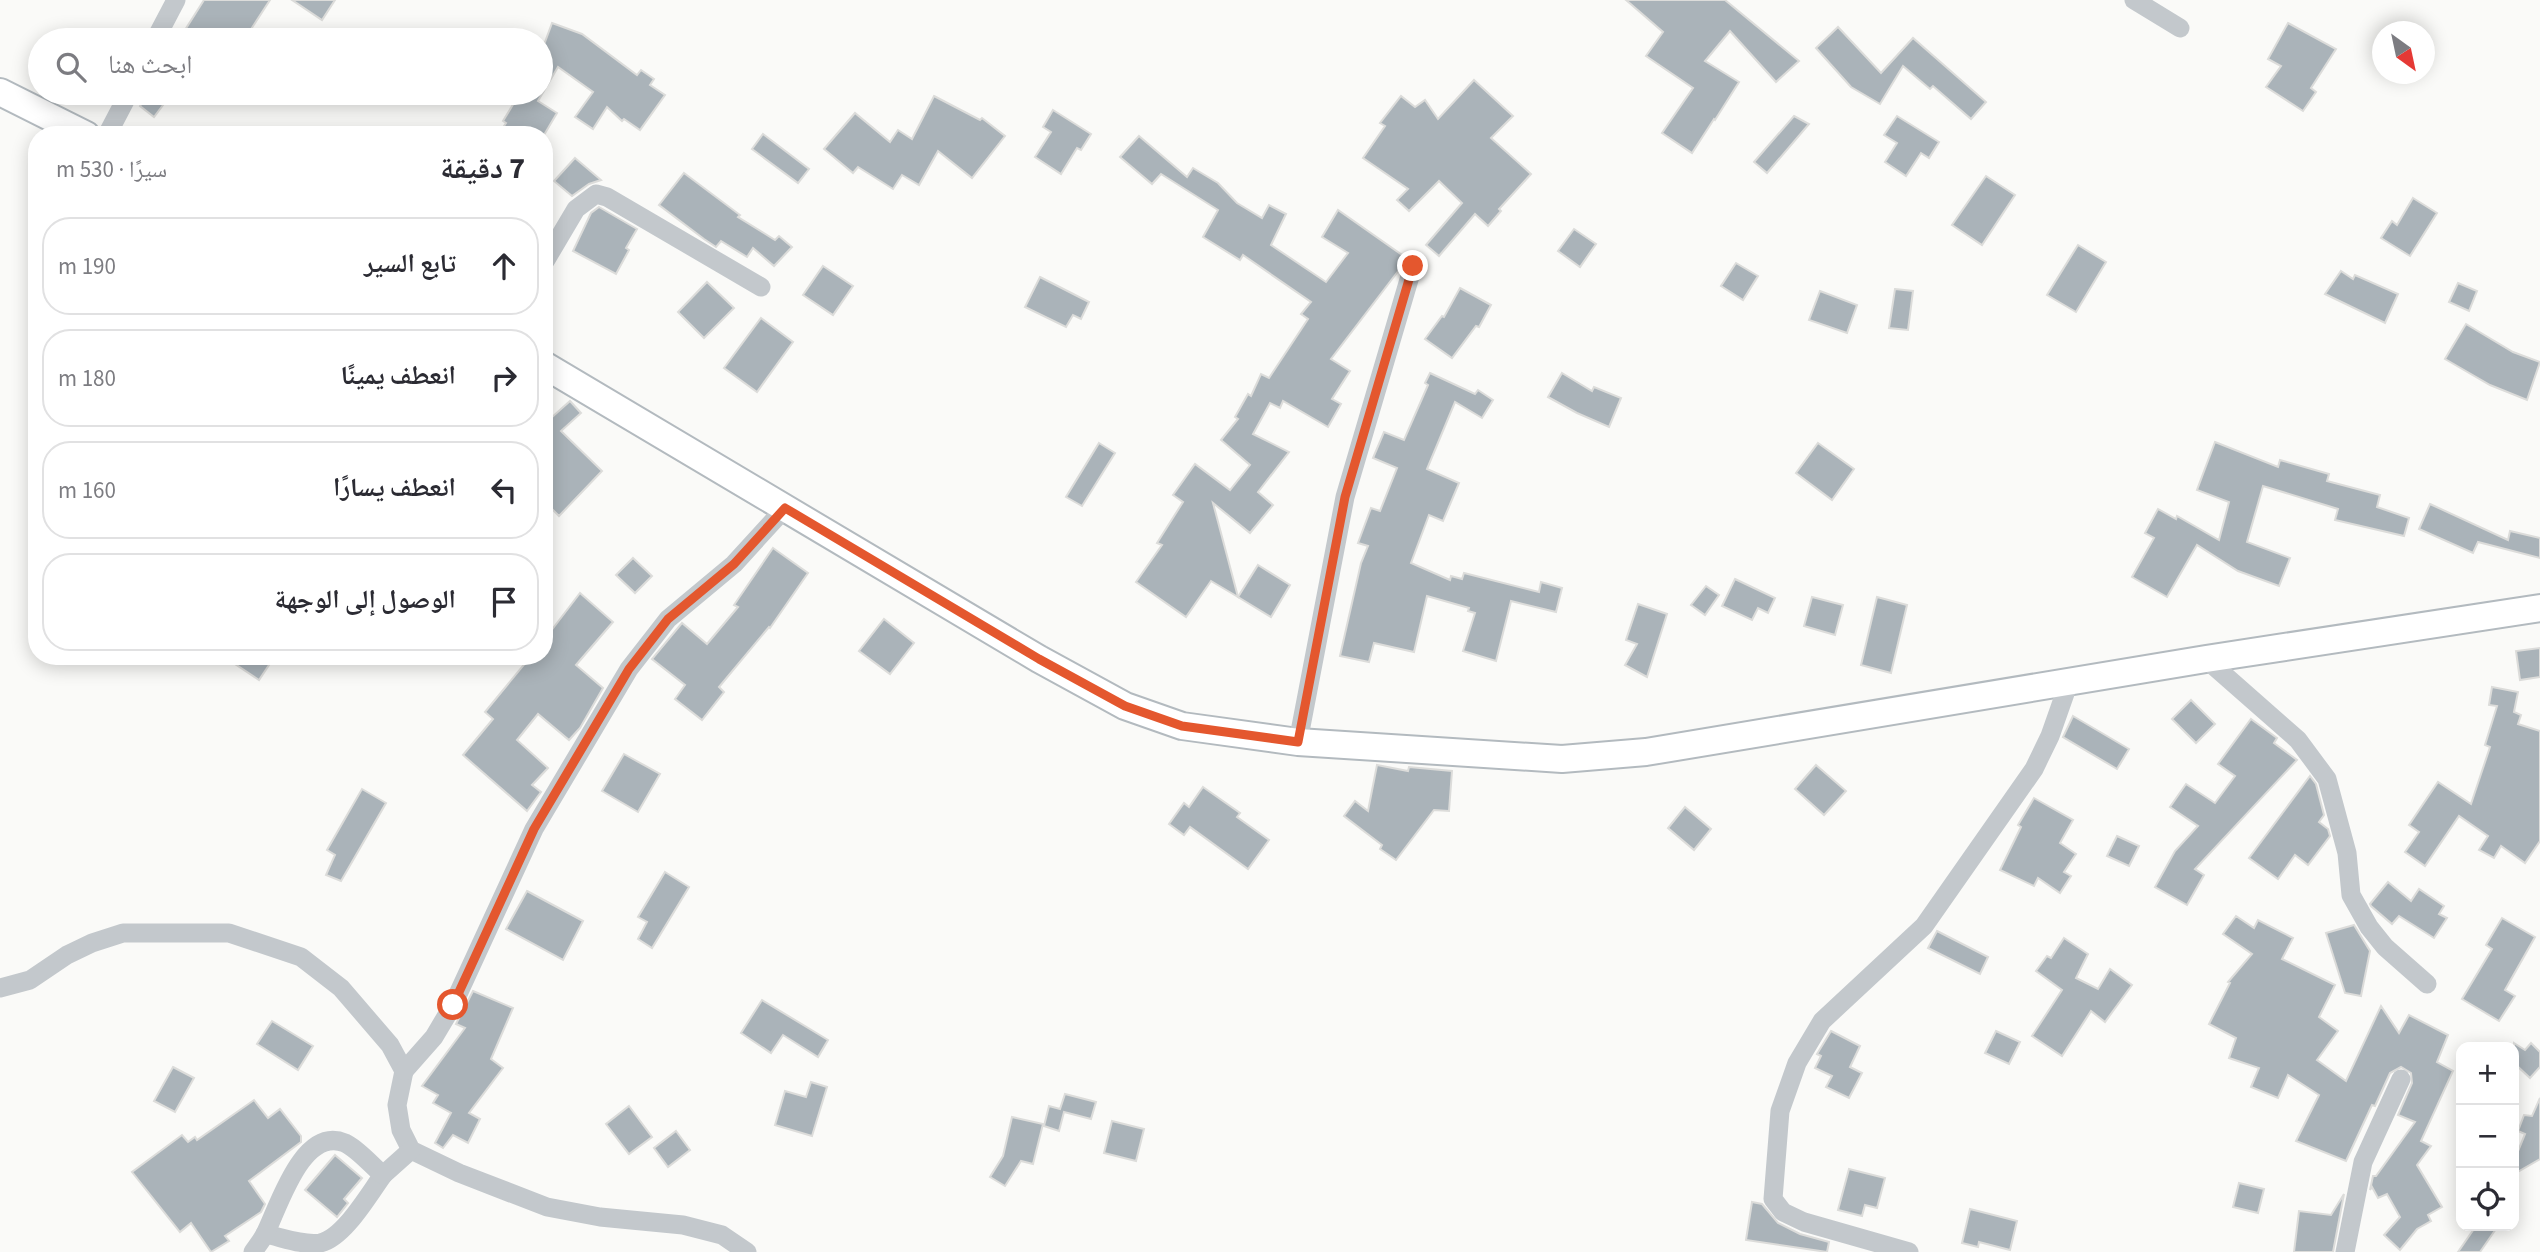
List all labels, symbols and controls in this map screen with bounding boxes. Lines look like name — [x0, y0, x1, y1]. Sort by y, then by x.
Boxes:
north arrow — [2372, 21, 2435, 84]
search box — [28, 28, 553, 105]
text: ابحث هنا — [108, 46, 192, 83]
icon: search — [52, 48, 90, 86]
text: 7 دقيقة — [440, 147, 525, 190]
text: سيرًا · 530 m — [56, 153, 167, 186]
text: تابع السير — [364, 245, 456, 282]
icon: ahead — [485, 247, 523, 285]
text: 190 m — [58, 250, 116, 283]
route end — [1397, 250, 1428, 281]
text: انعطف يمينًا — [341, 357, 456, 394]
icon: right — [485, 359, 523, 397]
text: 180 m — [58, 362, 116, 395]
text: انعطف يسارًا — [333, 469, 456, 506]
icon: left — [485, 471, 523, 509]
text: 160 m — [58, 474, 116, 507]
text: الوصول إلى الوجهة — [275, 581, 456, 618]
icon: arrive — [485, 583, 523, 621]
route start — [437, 989, 468, 1020]
map controls — [2456, 1042, 2519, 1231]
button: + — [2456, 1042, 2519, 1105]
button: − — [2456, 1105, 2519, 1168]
button: locate — [2456, 1168, 2519, 1231]

